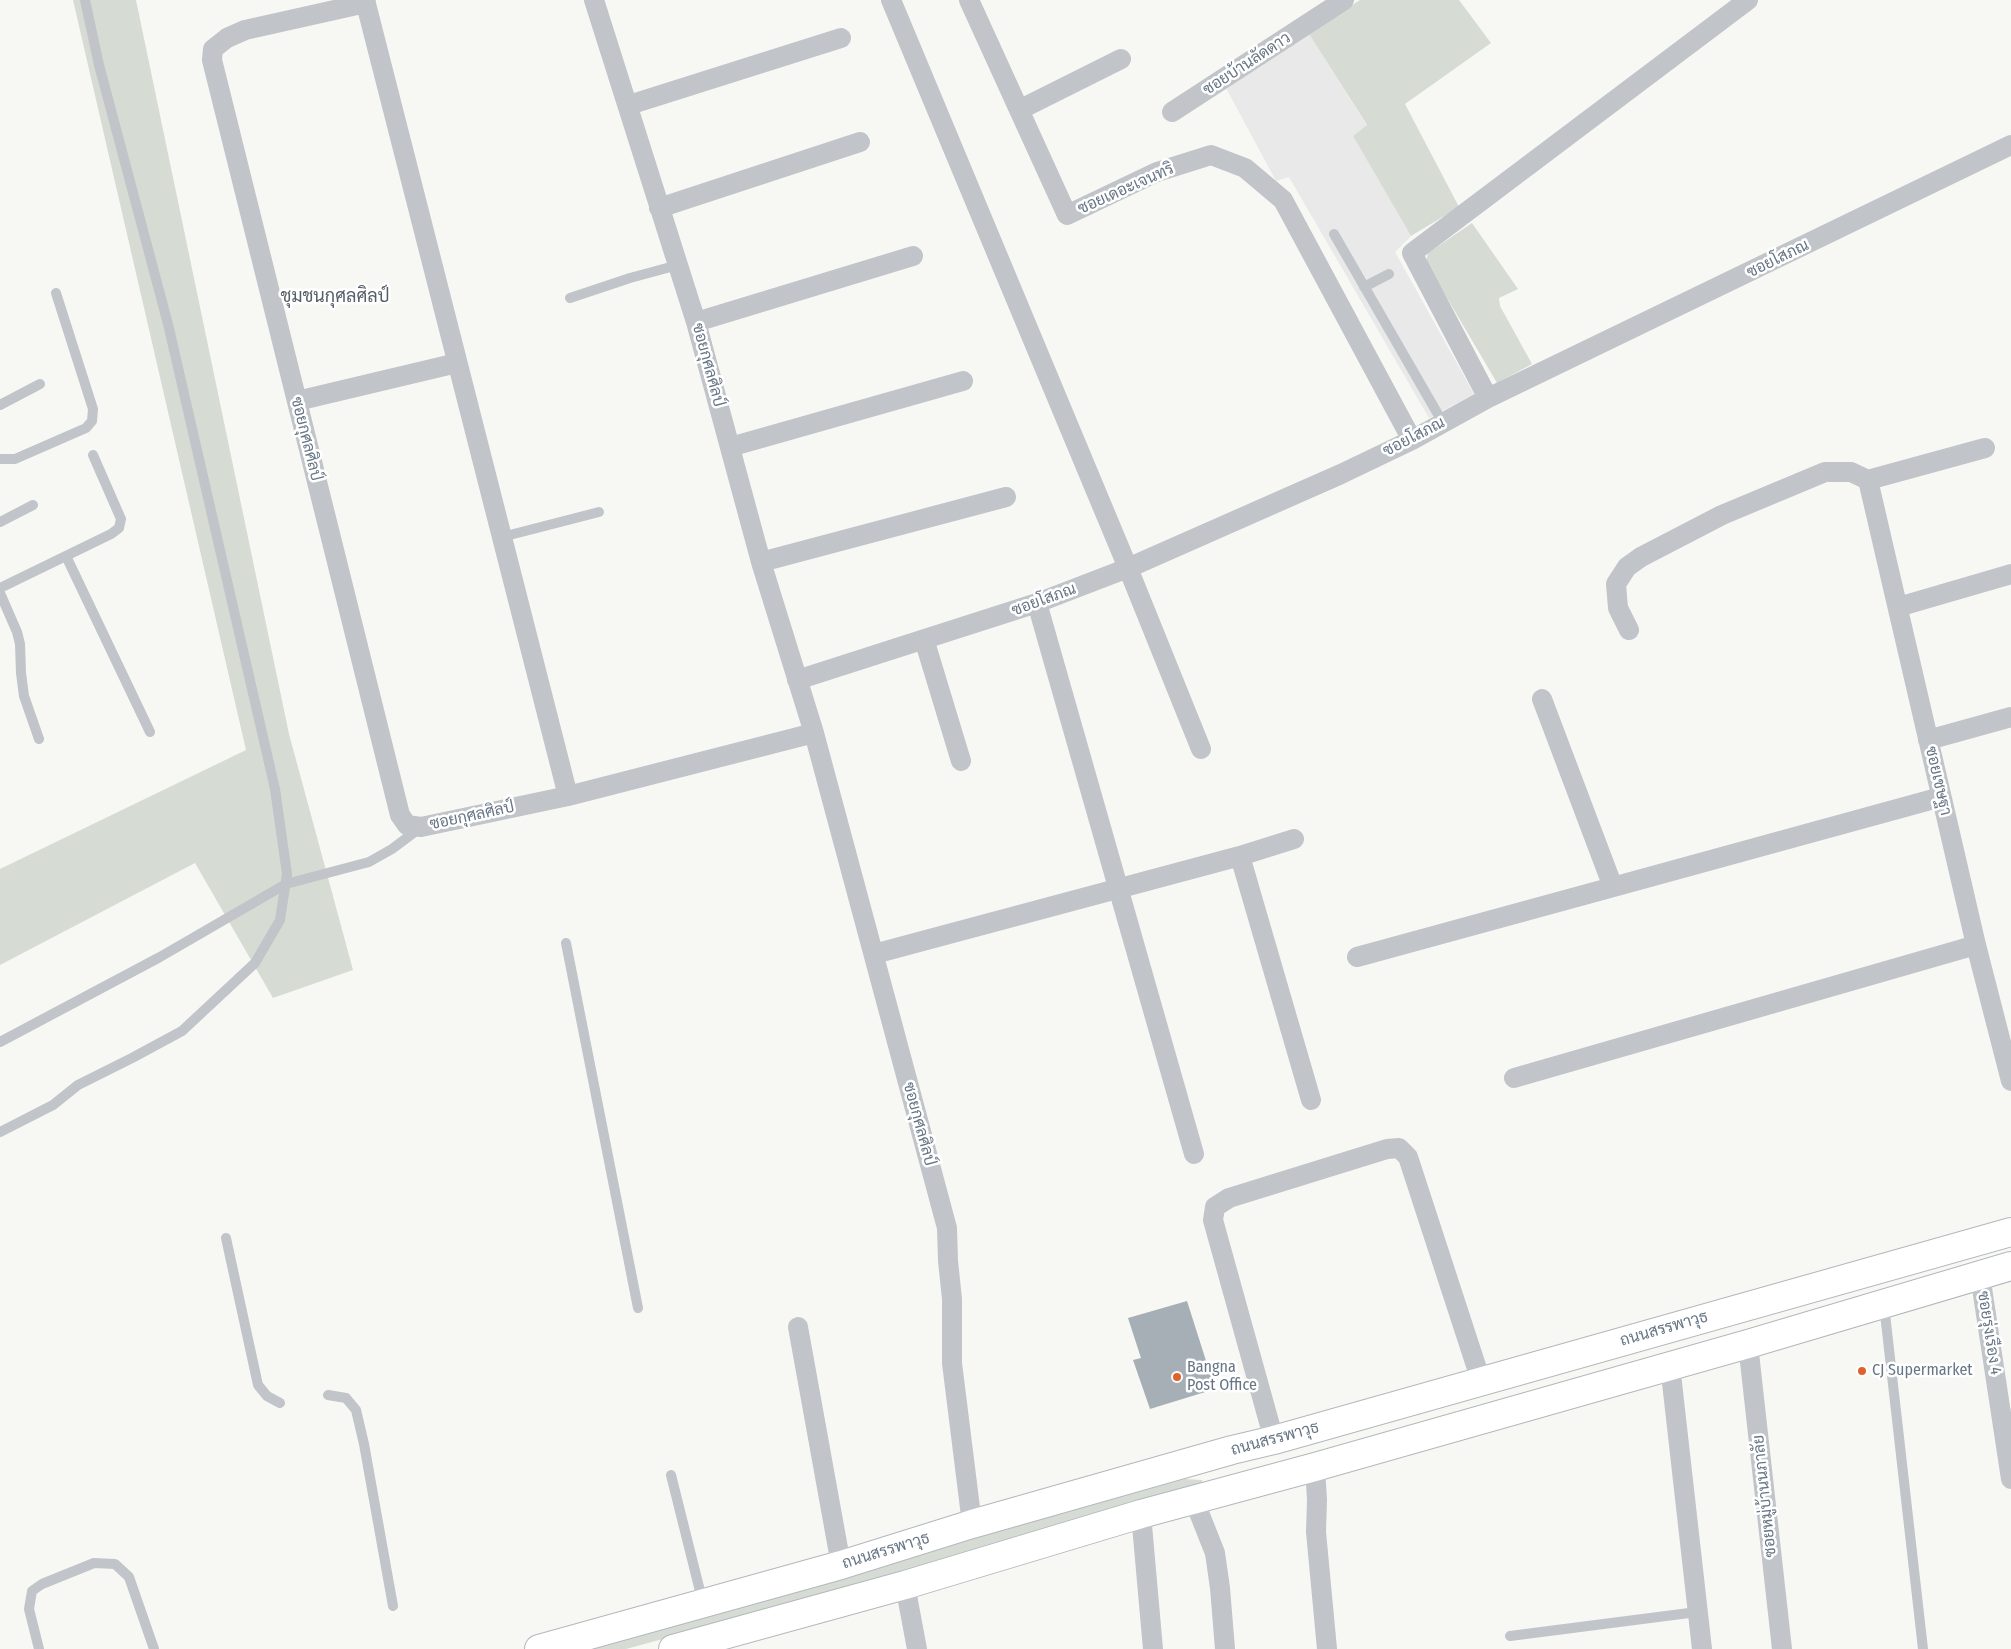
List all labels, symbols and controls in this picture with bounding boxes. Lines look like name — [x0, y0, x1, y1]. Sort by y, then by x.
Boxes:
street label: ซอยบ้านลัดดาว — [1199, 28, 1295, 100]
street label: ซอยเดอะเจนทริ — [1075, 159, 1177, 219]
street label: ซอยโสภณ — [1744, 236, 1812, 282]
district label: ชุมชนกุศลศิลป์ — [280, 286, 390, 308]
street label: ซอยกุศลศิลป์ — [688, 321, 728, 409]
street label: ซอยกุศลศิลป์ — [286, 395, 326, 483]
street label: ซอยโสภณ — [1380, 413, 1448, 461]
street label: ซอยโสภณ — [1009, 580, 1079, 620]
street label: ซอยเชษฐา — [1921, 745, 1955, 817]
street label: ซอยกุศลศิลป์ — [428, 798, 516, 834]
street label: ซอยกุศลศิลป์ — [899, 1080, 939, 1168]
street label: ซอยรุ่งเรือง 4 — [1973, 1290, 2005, 1376]
street label: ถนนสรรพาวุธ — [1618, 1307, 1710, 1351]
place label: Bangna Post Office — [1187, 1358, 1257, 1396]
place label: CJ Supermarket — [1872, 1361, 1973, 1381]
marker: CJ Supermarket — [1856, 1365, 1868, 1377]
marker: Bangna Post Office — [1171, 1371, 1183, 1383]
street label: ถนนสรรพาวุธ — [1229, 1418, 1321, 1460]
street label: ซอยหมู่บ้านนภาลัย — [1749, 1434, 1781, 1558]
street label: ถนนสรรพาวุธ — [840, 1529, 932, 1573]

